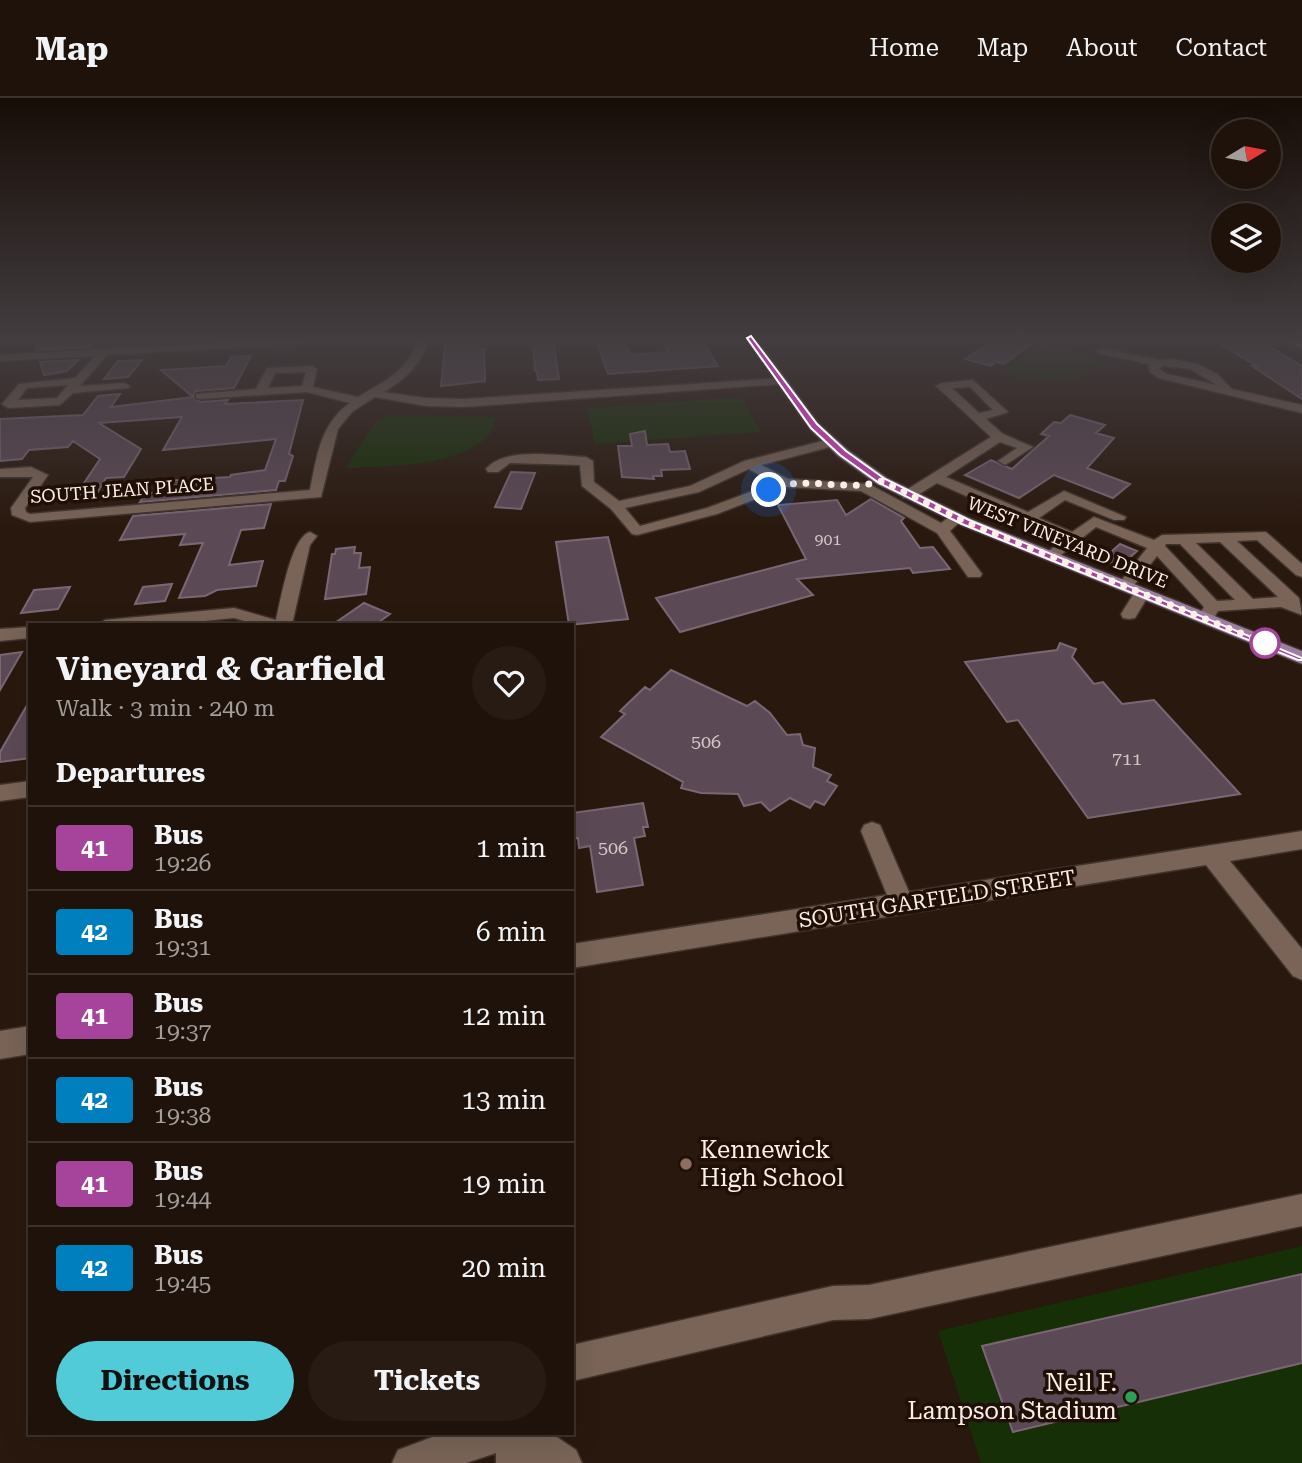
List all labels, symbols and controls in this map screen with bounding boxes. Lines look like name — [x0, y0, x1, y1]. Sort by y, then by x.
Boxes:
text: Map — [35, 29, 109, 68]
text: Home — [869, 34, 939, 62]
text: Map — [977, 34, 1028, 62]
text: About — [1066, 34, 1137, 62]
text: Contact — [1175, 34, 1267, 62]
north arrow — [1211, 119, 1281, 189]
map controls — [1211, 119, 1281, 273]
button: layers — [1211, 203, 1281, 273]
your location — [751, 472, 786, 507]
street label: SOUTH JEAN PLACE — [30, 473, 214, 507]
street label: WEST VINEYARD DRIVE — [965, 492, 1171, 592]
house number: 901 — [815, 530, 841, 549]
unlabelled marker — [1250, 628, 1280, 658]
button: heart — [472, 646, 546, 720]
text: Vineyard & Garfield — [56, 649, 385, 688]
text: Walk · 3 min · 240 m — [56, 695, 275, 722]
house number: 506 — [691, 731, 721, 752]
house number: 711 — [1112, 748, 1142, 769]
text: Departures — [56, 758, 205, 788]
text: Bus — [154, 820, 203, 850]
text: 1 min — [476, 833, 546, 863]
text: 41 — [81, 834, 108, 862]
house number: 506 — [598, 837, 628, 858]
text: 19:26 — [154, 850, 211, 877]
street label: SOUTH GARFIELD STREET — [797, 865, 1077, 933]
text: Bus — [154, 904, 203, 934]
text: 6 min — [476, 917, 546, 947]
text: 42 — [81, 918, 108, 946]
text: 19:31 — [154, 934, 211, 961]
text: Bus — [154, 988, 203, 1018]
text: 12 min — [462, 1001, 546, 1031]
text: 41 — [81, 1002, 108, 1030]
text: 19:37 — [154, 1018, 211, 1045]
text: Bus — [154, 1072, 203, 1102]
text: 13 min — [462, 1085, 546, 1115]
text: 42 — [81, 1086, 108, 1114]
text: 19:38 — [154, 1102, 211, 1129]
place label: Kennewick High School — [700, 1136, 844, 1192]
text: Bus — [154, 1156, 203, 1186]
marker: Kennewick High School — [678, 1156, 694, 1172]
text: 19 min — [462, 1169, 546, 1199]
text: 41 — [81, 1170, 108, 1198]
text: 19:44 — [154, 1186, 211, 1213]
text: Bus — [154, 1240, 203, 1270]
text: 20 min — [462, 1253, 546, 1283]
text: 42 — [81, 1254, 108, 1282]
text: 19:45 — [154, 1270, 211, 1297]
button: Directions — [56, 1341, 294, 1421]
button: Tickets — [308, 1341, 546, 1421]
place label: Neil F. Lampson Stadium — [907, 1369, 1117, 1425]
marker: Neil F. Lampson Stadium — [1123, 1389, 1139, 1405]

